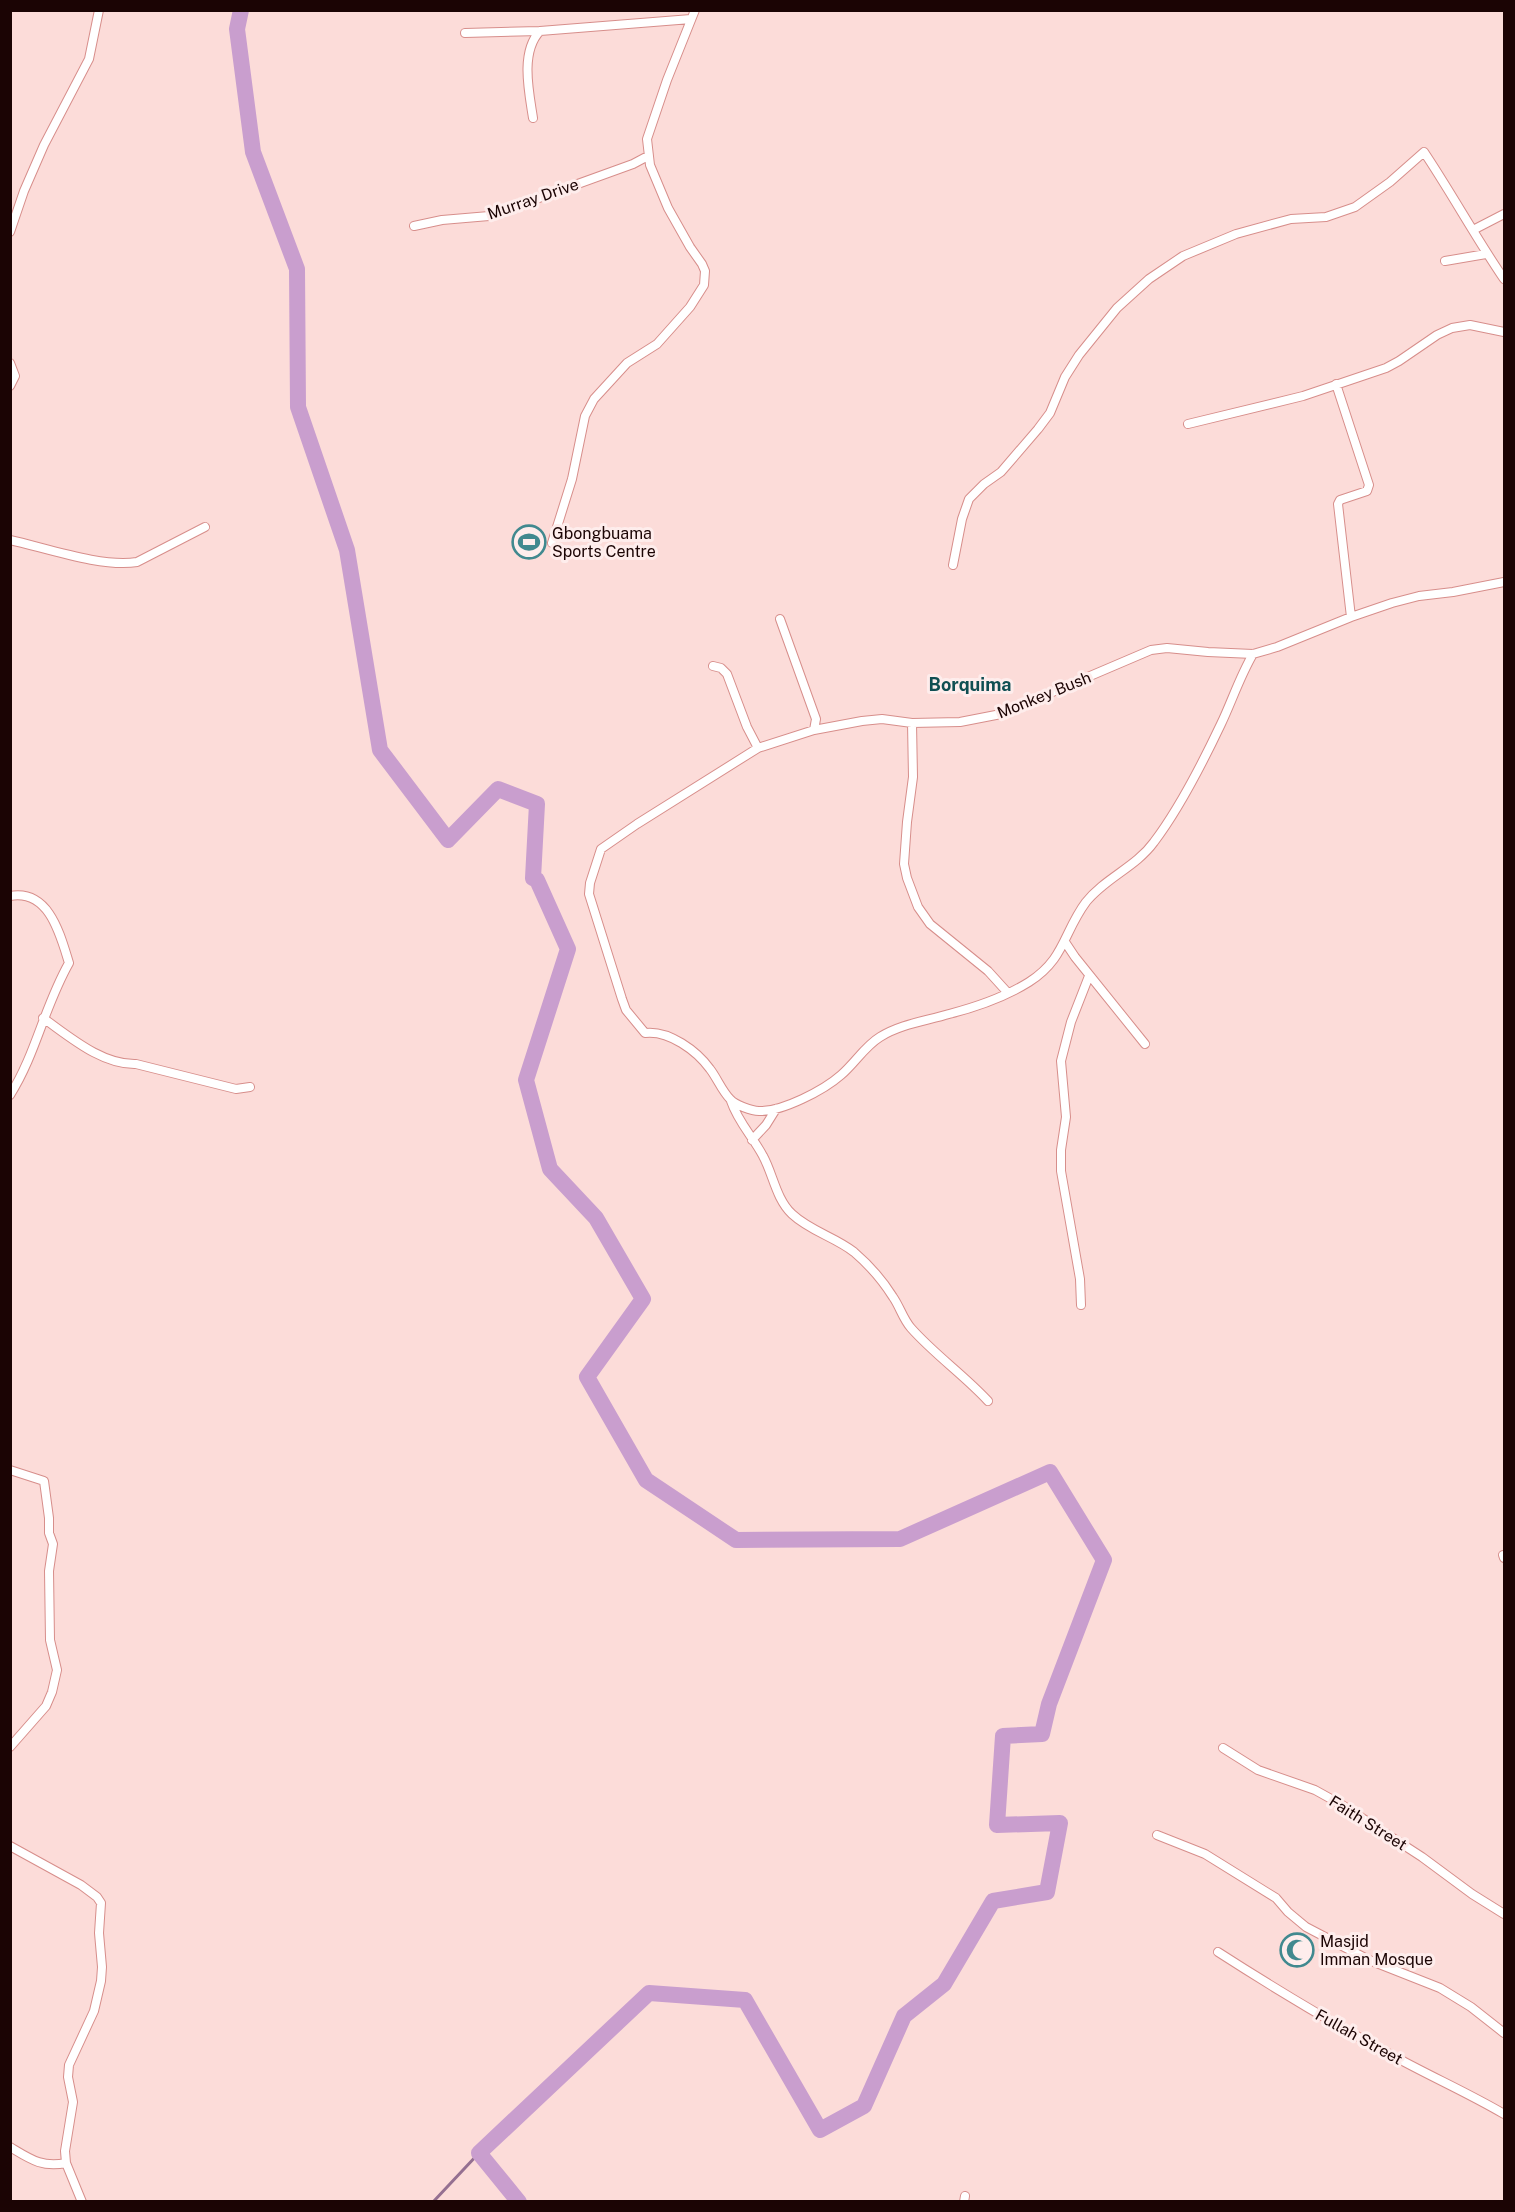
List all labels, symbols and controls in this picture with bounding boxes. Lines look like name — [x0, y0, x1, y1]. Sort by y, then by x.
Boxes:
street label: Murray Drive — [485, 175, 581, 223]
sports icon: Gbongbuama Sports Centre — [511, 524, 547, 560]
place label: Gbongbuama Sports Centre — [552, 524, 656, 561]
street label: Monkey Bush — [994, 668, 1094, 722]
district label: Borquima — [928, 674, 1012, 695]
street label: Faith Street — [1326, 1792, 1410, 1854]
mosque icon: Masjid Imman Mosque — [1279, 1932, 1315, 1968]
place label: Masjid Imman Mosque — [1320, 1932, 1433, 1969]
street label: Fullah Street — [1312, 2005, 1406, 2069]

